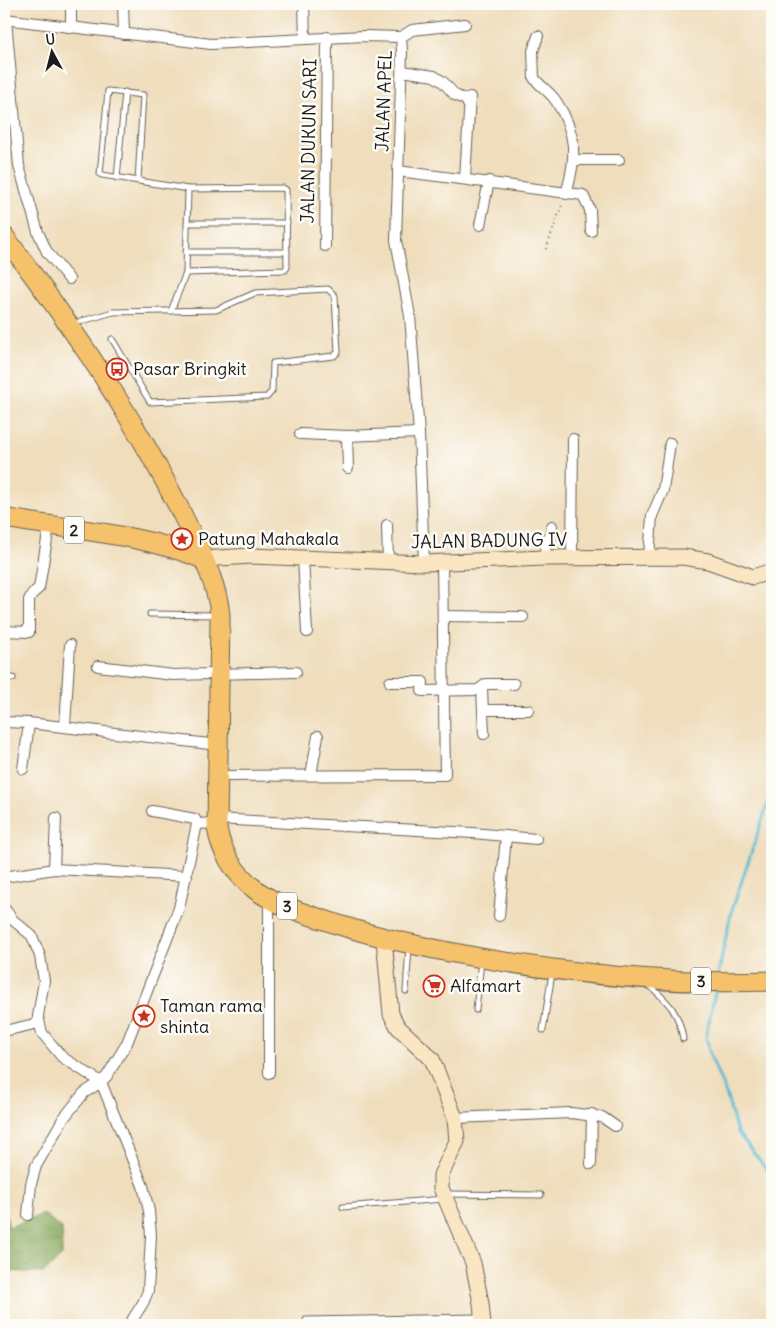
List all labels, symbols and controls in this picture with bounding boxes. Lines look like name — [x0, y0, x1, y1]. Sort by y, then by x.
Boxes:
north arrow — [28, 28, 78, 78]
text: U — [45, 30, 56, 49]
street label: JALAN APEL — [370, 50, 397, 152]
street label: JALAN DUKUN SARI — [296, 58, 321, 224]
bus stop icon: Pasar Bringkit — [105, 357, 129, 381]
place label: Pasar Bringkit — [133, 357, 247, 380]
road number: 2 — [64, 516, 84, 544]
place icon: Patung Mahakala — [170, 527, 194, 551]
place label: Patung Mahakala — [198, 527, 339, 550]
street label: JALAN BADUNG IV — [411, 528, 567, 553]
road number: 3 — [277, 892, 297, 919]
road number: 3 — [691, 968, 711, 994]
supermarket icon: Alfamart — [422, 974, 446, 998]
place label: Alfamart — [450, 974, 521, 997]
place label: Taman rama shinta — [160, 994, 263, 1038]
place icon: Taman rama shinta — [132, 1004, 156, 1028]

